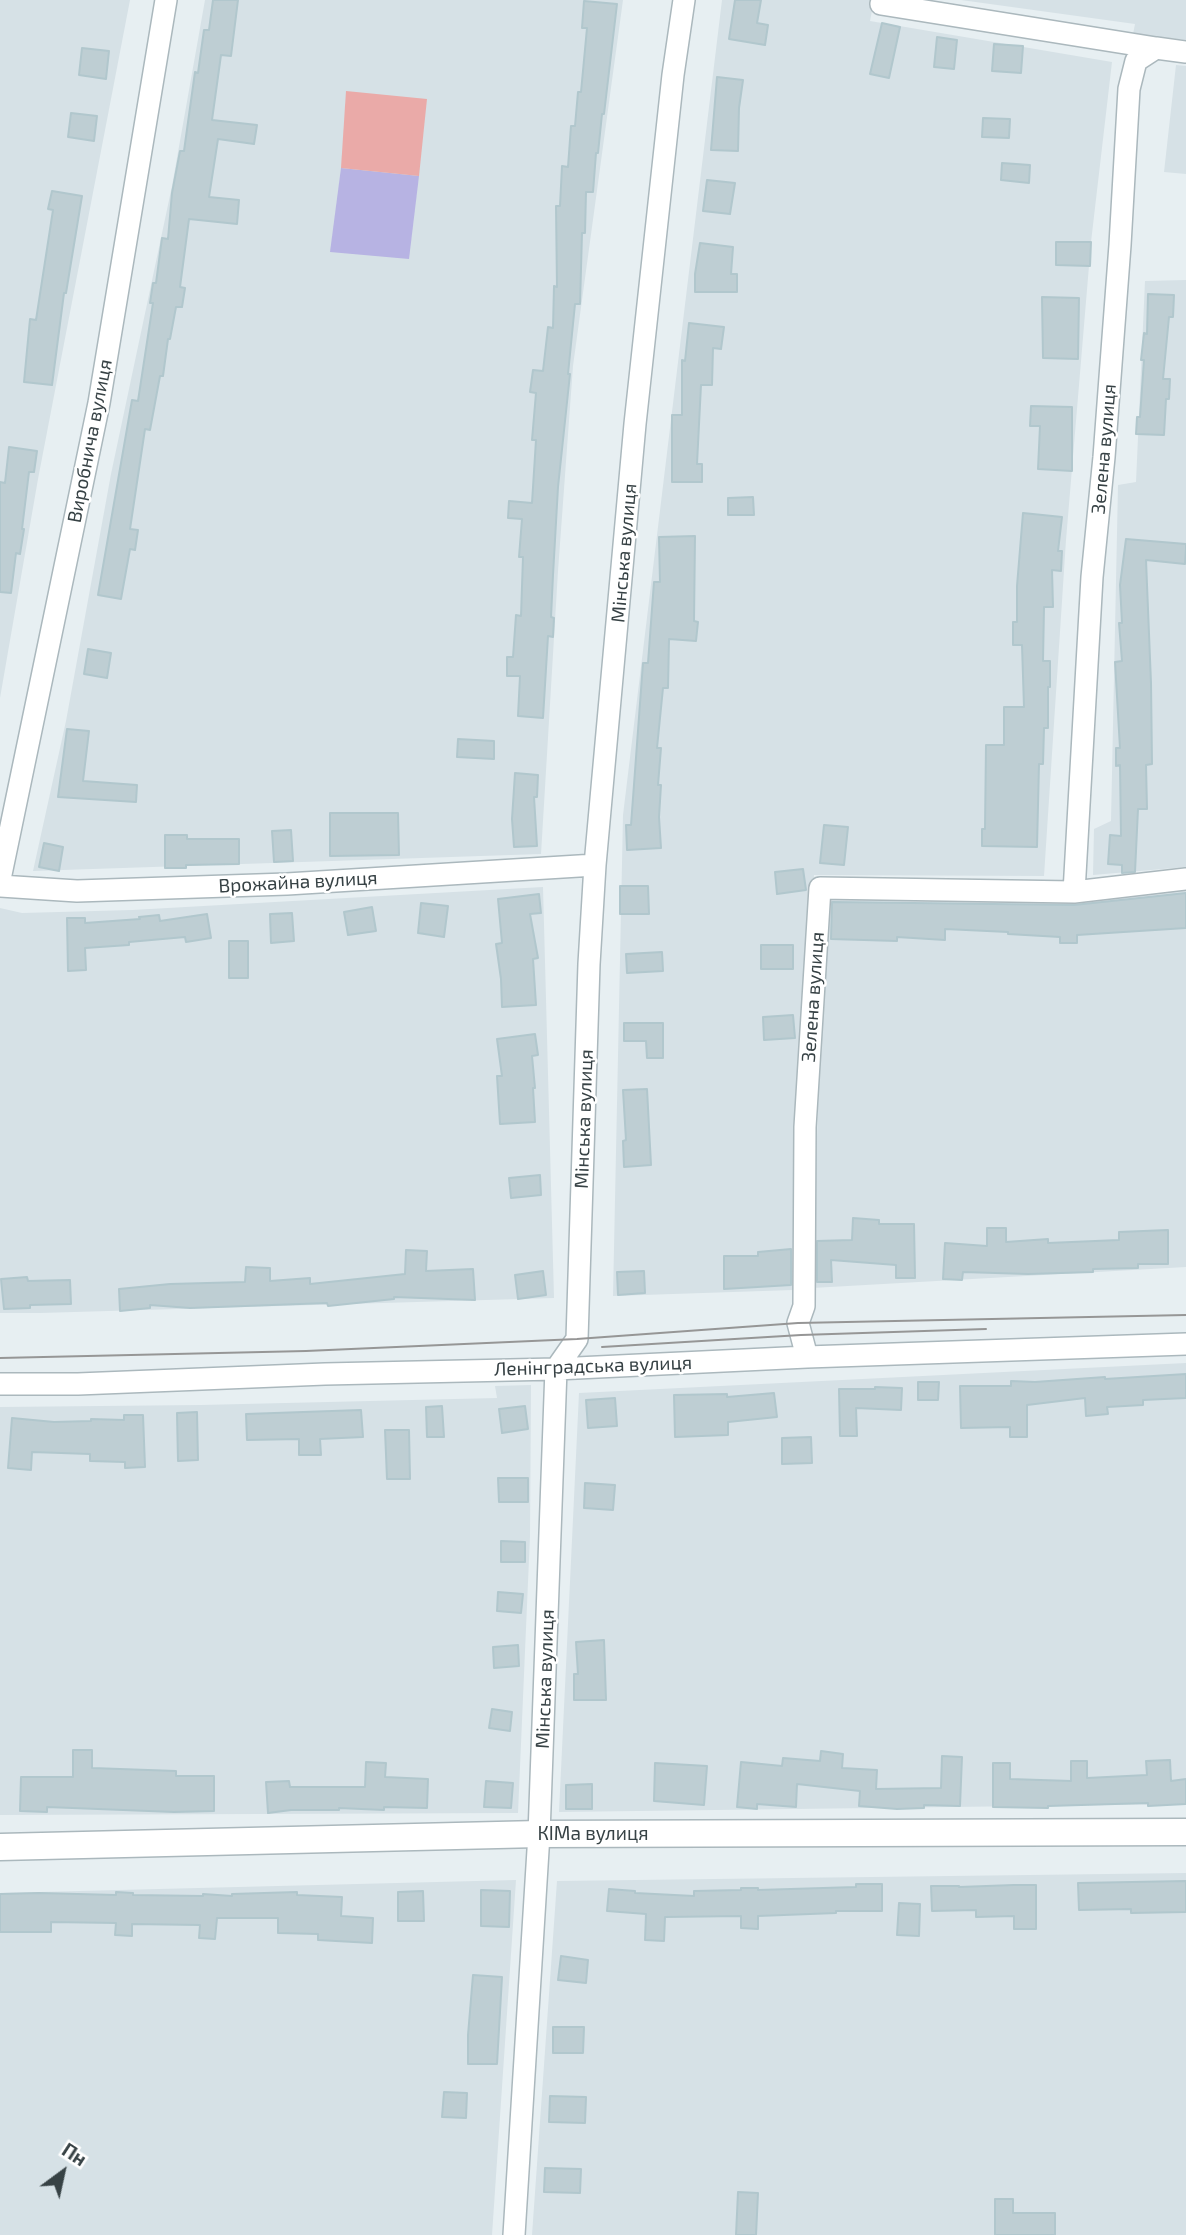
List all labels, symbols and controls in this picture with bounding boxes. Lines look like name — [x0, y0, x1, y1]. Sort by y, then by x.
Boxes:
street label: Виробнича вулиця — [63, 357, 117, 525]
street label: Зелена вулиця — [1087, 383, 1121, 515]
street label: Мінська вулиця — [607, 482, 641, 624]
street label: Врожайна вулиця — [218, 866, 378, 898]
street label: Зелена вулиця — [797, 931, 829, 1063]
street label: Мінська вулиця — [570, 1049, 598, 1189]
street label: Ленінградська вулиця — [494, 1351, 692, 1381]
street label: Мінська вулиця — [531, 1609, 559, 1749]
street label: КІМа вулиця — [537, 1823, 649, 1845]
north arrow — [28, 2137, 98, 2207]
text: Пн — [58, 2138, 91, 2170]

